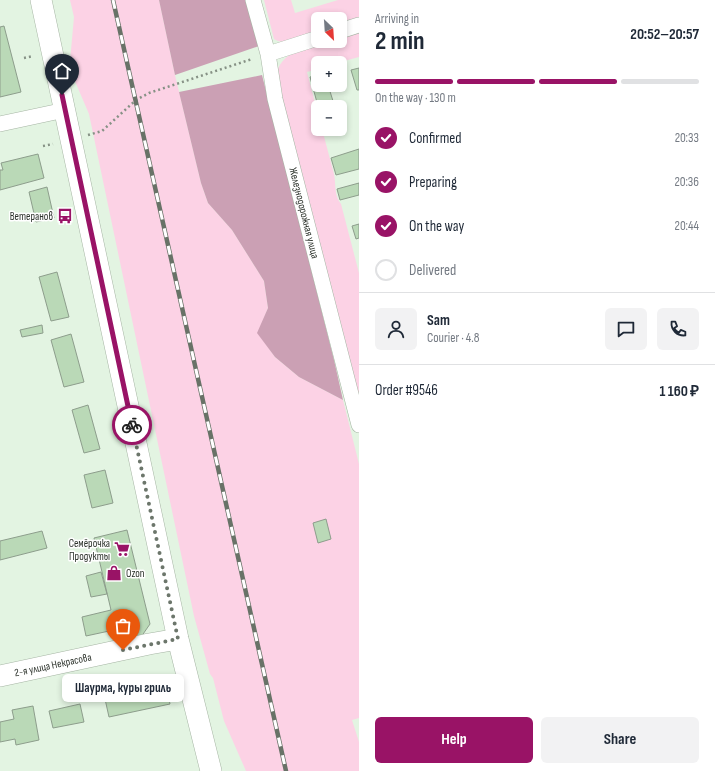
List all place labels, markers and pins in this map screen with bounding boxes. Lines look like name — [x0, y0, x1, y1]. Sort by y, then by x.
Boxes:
pin — [45, 54, 79, 95]
bus stop icon: Ветеранов — [56, 207, 74, 225]
place label: Ветеранов — [10, 210, 53, 223]
place label: Семёрочка Продукты — [69, 537, 110, 563]
supermarket icon: Семёрочка Продукты — [113, 540, 131, 558]
shop icon: Ozon — [105, 564, 123, 582]
place label: Ozon — [126, 567, 145, 580]
pin — [106, 609, 140, 650]
callout: Шаурма, куры гриль — [62, 674, 184, 702]

